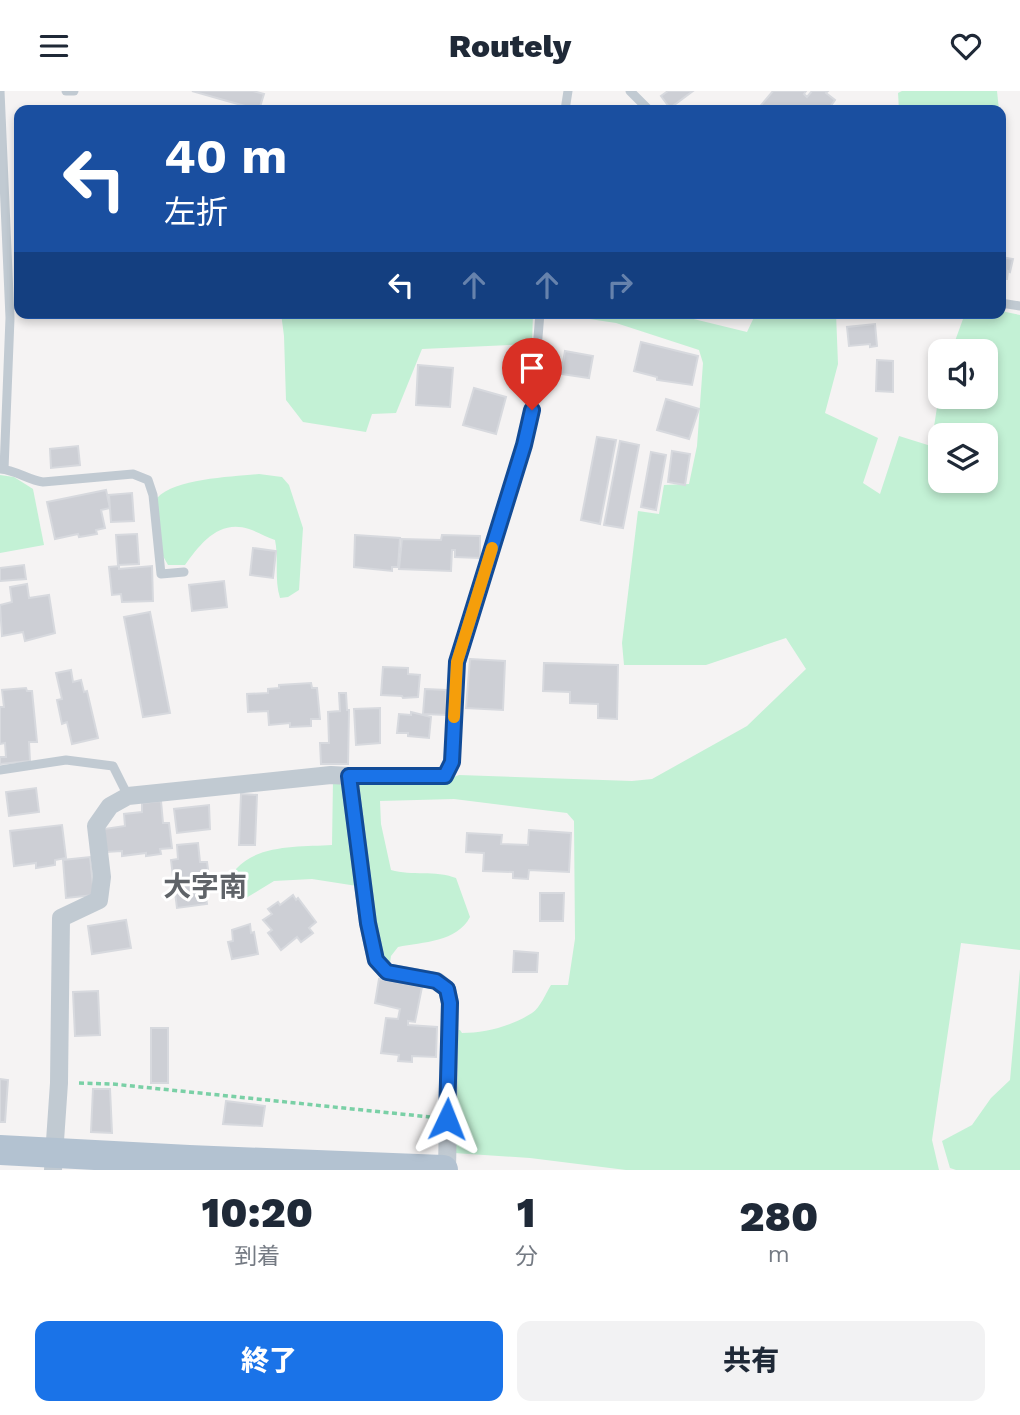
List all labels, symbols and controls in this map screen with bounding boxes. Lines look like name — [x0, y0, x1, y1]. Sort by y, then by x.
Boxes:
icon: menu — [35, 27, 73, 65]
text: Routely — [449, 27, 571, 65]
icon: heart — [947, 27, 985, 65]
text: 40 m — [164, 127, 287, 185]
icon: left — [49, 133, 140, 224]
text: 左折 — [164, 193, 228, 231]
icon: left — [382, 266, 420, 304]
icon: ahead — [455, 266, 493, 304]
icon: ahead — [528, 266, 566, 304]
icon: right — [601, 266, 639, 304]
pin — [502, 338, 562, 410]
map controls — [928, 339, 998, 493]
button: sound — [928, 339, 998, 409]
icon: arrive — [513, 349, 551, 387]
button: layers — [928, 423, 998, 493]
district label: 大字南 — [163, 870, 247, 903]
position arrow — [410, 1082, 484, 1156]
text: 10:20 — [202, 1188, 313, 1237]
text: 1 — [517, 1188, 536, 1237]
text: 280 — [739, 1192, 818, 1241]
text: m — [768, 1241, 790, 1268]
text: 到着 — [234, 1243, 280, 1270]
text: 分 — [515, 1243, 538, 1270]
button: 終了 — [35, 1321, 503, 1401]
button: 共有 — [517, 1321, 985, 1401]

